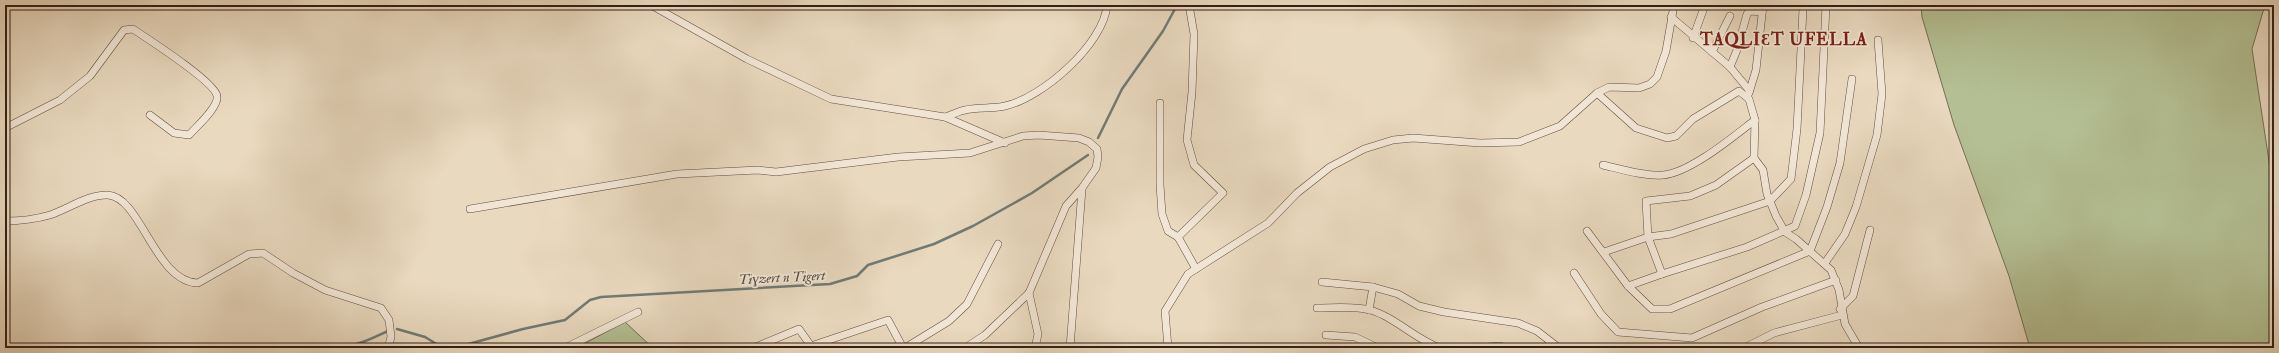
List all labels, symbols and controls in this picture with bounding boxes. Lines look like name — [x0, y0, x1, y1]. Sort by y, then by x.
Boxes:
district label: TAQLIƐT UFELLA — [1699, 29, 1868, 50]
water label: Tiɣzert n Tigert — [738, 267, 827, 288]

